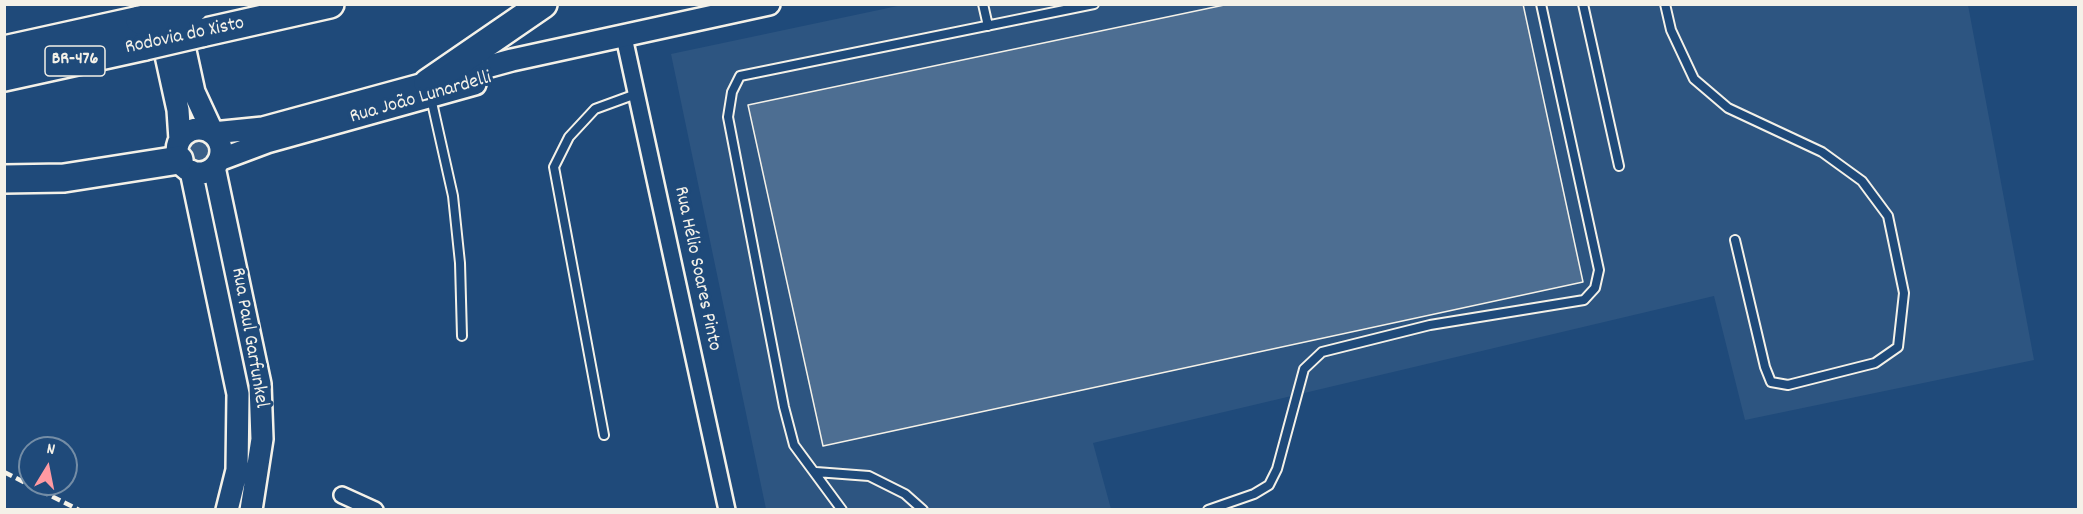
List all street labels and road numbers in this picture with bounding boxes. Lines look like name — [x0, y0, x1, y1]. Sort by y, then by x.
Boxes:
street label: Rodovia do Xisto — [123, 13, 247, 61]
road number: BR-476 — [45, 46, 105, 76]
street label: Rua João Lunardelli — [347, 67, 495, 131]
street label: Rua Hélio Soares Pinto — [667, 185, 725, 353]
street label: Rua Paul Garfunkel — [224, 266, 272, 410]

